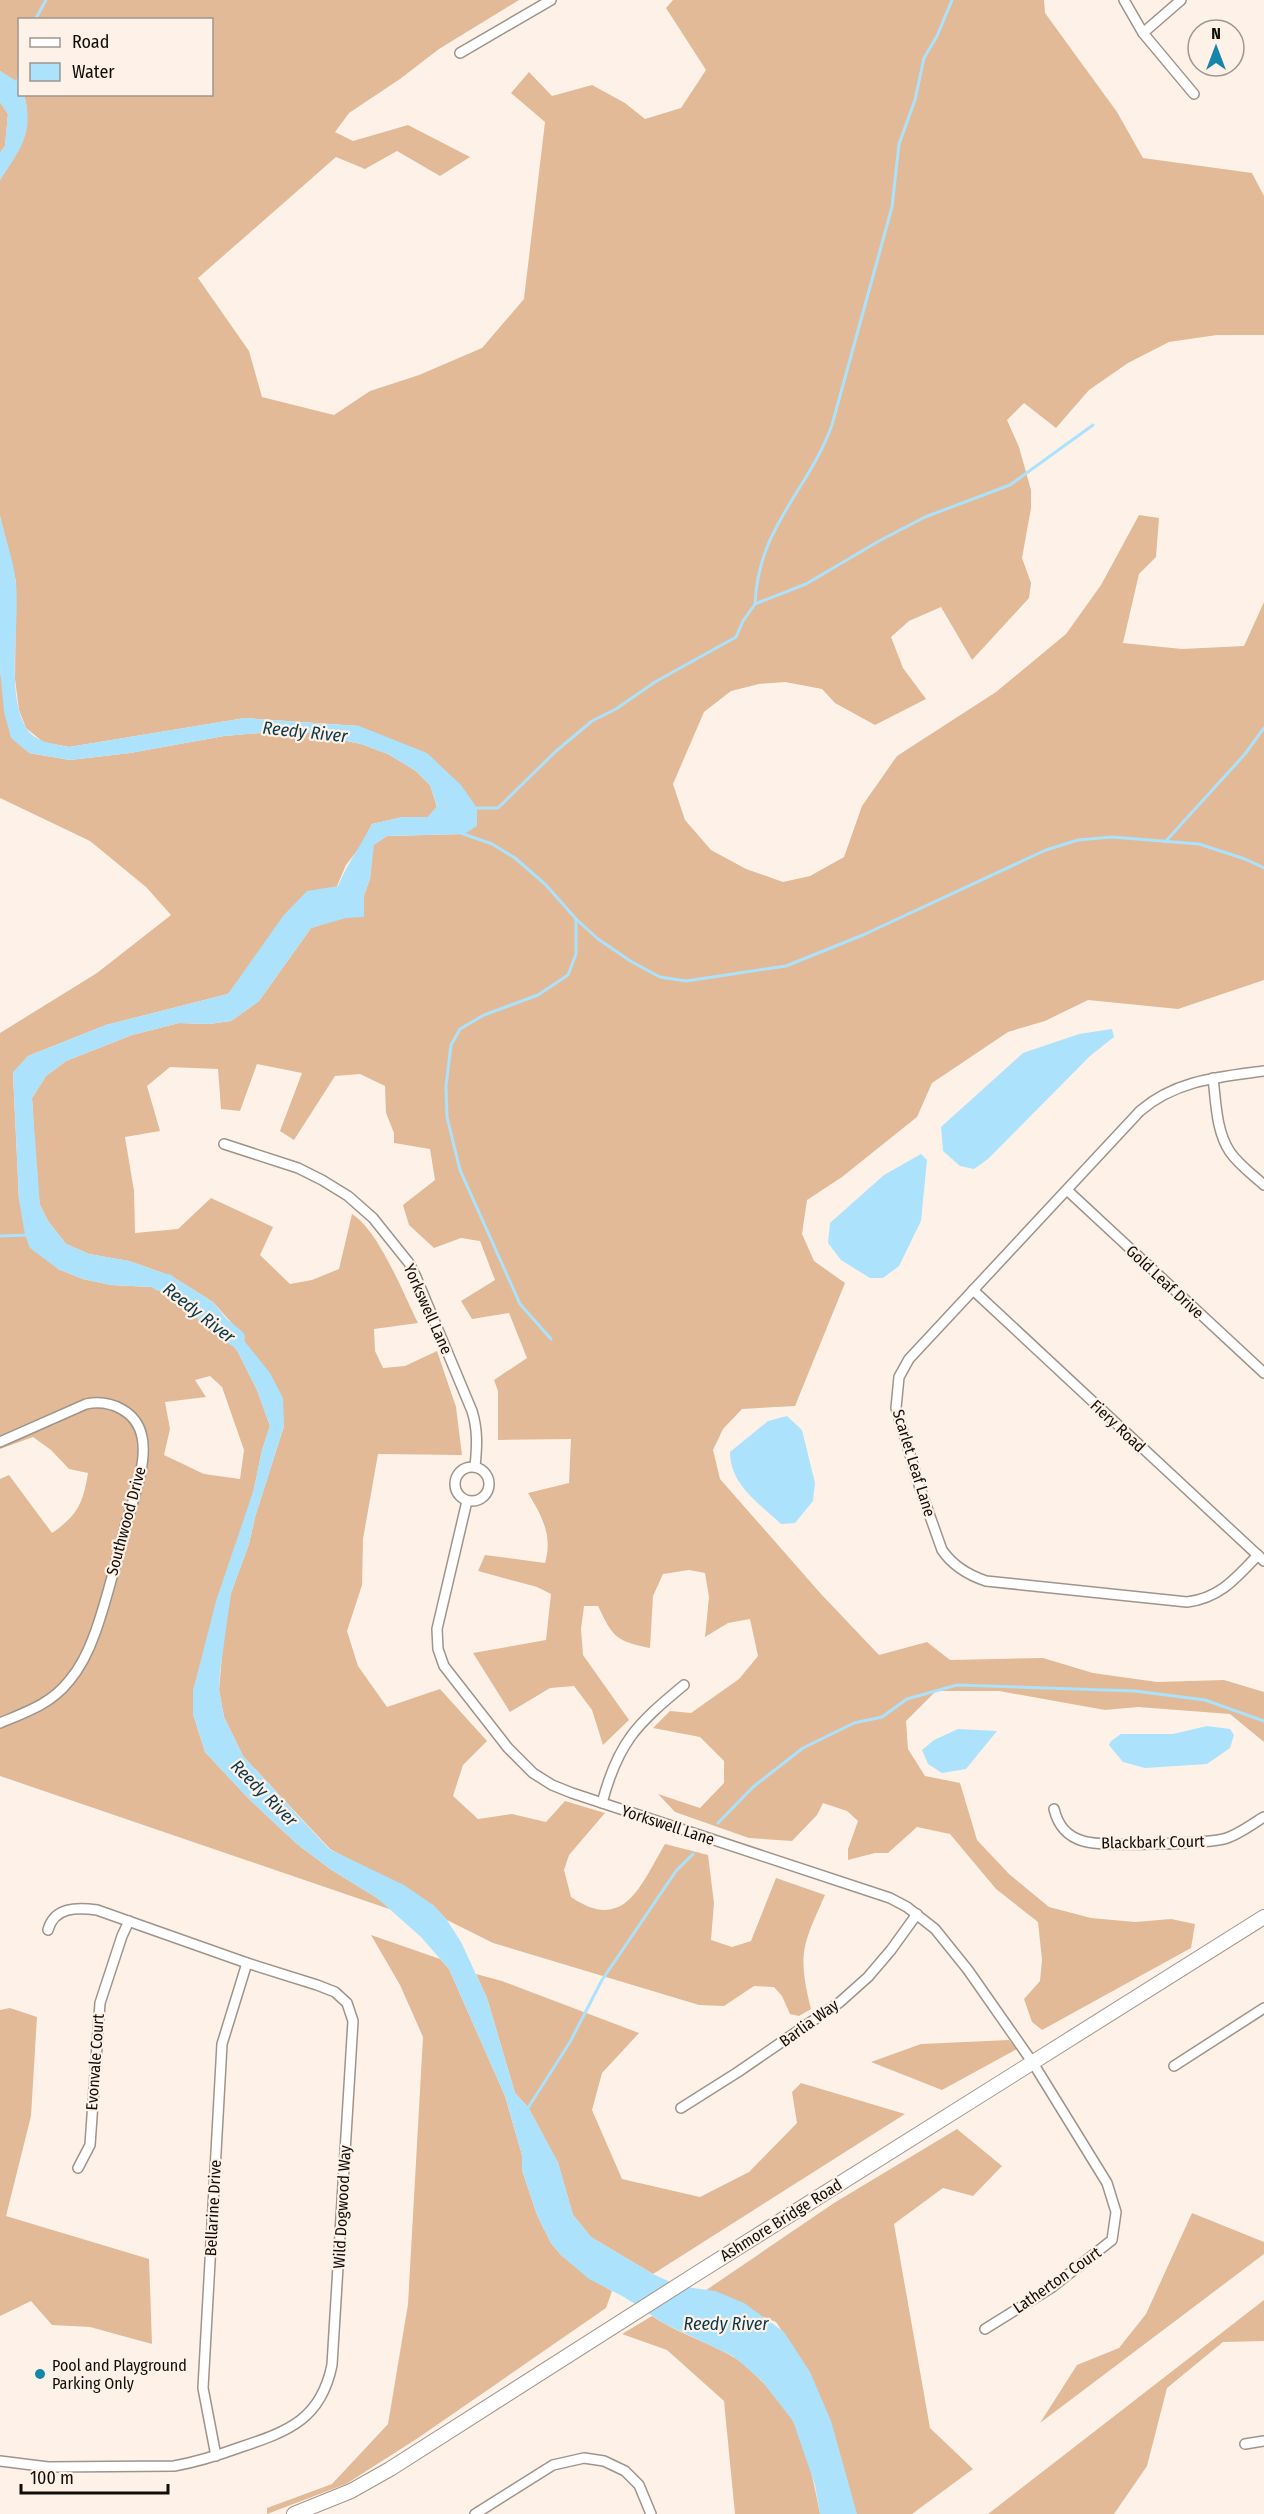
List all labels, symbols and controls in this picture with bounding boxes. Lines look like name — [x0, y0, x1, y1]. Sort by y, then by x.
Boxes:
legend — [18, 18, 213, 96]
north arrow — [1186, 18, 1246, 78]
text: N — [1211, 24, 1221, 43]
text: Road — [72, 31, 109, 53]
text: Water — [72, 61, 115, 83]
water label: Reedy River — [262, 717, 349, 747]
street label: Gold Leaf Drive — [1122, 1241, 1208, 1323]
street label: Yorkswell Lane — [400, 1261, 456, 1357]
water label: Reedy River — [159, 1278, 240, 1348]
street label: Fiery Road — [1087, 1396, 1149, 1456]
street label: Scarlet Leaf Lane — [889, 1407, 939, 1519]
street label: Southwood Drive — [102, 1464, 150, 1578]
water label: Reedy River — [226, 1755, 302, 1831]
street label: Yorkswell Lane — [619, 1801, 717, 1849]
street label: Blackbark Court — [1101, 1832, 1206, 1852]
street label: Barlia Way — [776, 1995, 843, 2051]
street label: Evonvale Court — [82, 2012, 108, 2111]
street label: Wild Dogwood Way — [329, 2144, 355, 2269]
street label: Bellarine Drive — [201, 2159, 225, 2257]
street label: Ashmore Bridge Road — [716, 2175, 846, 2265]
street label: Latherton Court — [1009, 2242, 1105, 2317]
water label: Reedy River — [683, 2313, 769, 2335]
place label: Pool and Playground Parking Only — [52, 2356, 187, 2393]
marker: Pool and Playground Parking Only — [33, 2367, 47, 2381]
scale bar — [21, 2457, 168, 2495]
text: 100 m — [30, 2467, 74, 2489]

